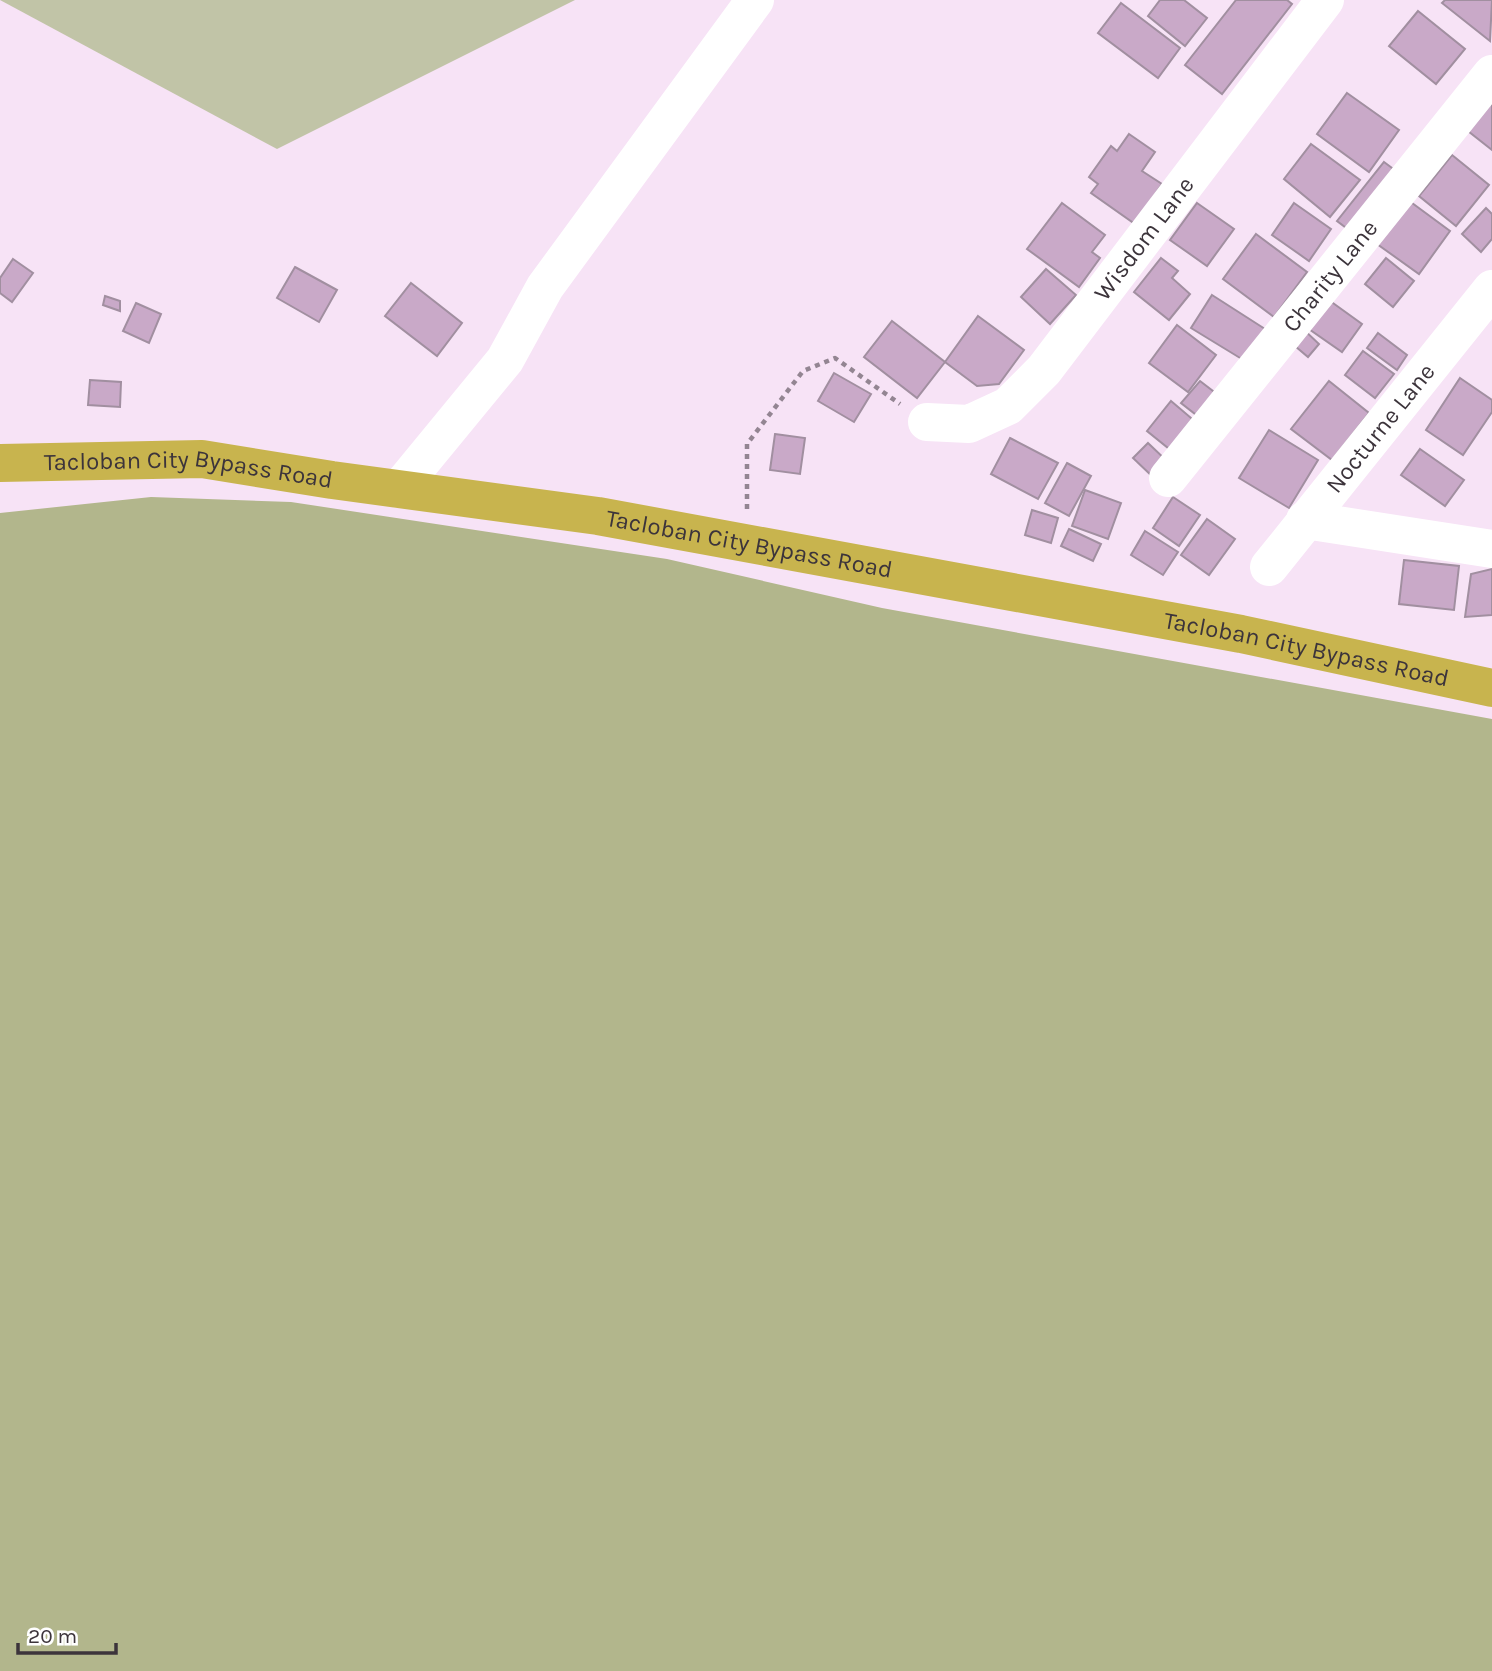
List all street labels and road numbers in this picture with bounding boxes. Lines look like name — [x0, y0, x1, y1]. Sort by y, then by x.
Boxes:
street label: Wisdom Lane — [1088, 171, 1200, 306]
street label: Charity Lane — [1277, 214, 1383, 338]
street label: Nocturne Lane — [1320, 358, 1441, 499]
street label: Tacloban City Bypass Road — [43, 444, 335, 494]
street label: Tacloban City Bypass Road — [604, 504, 895, 584]
street label: Tacloban City Bypass Road — [1162, 606, 1452, 692]

